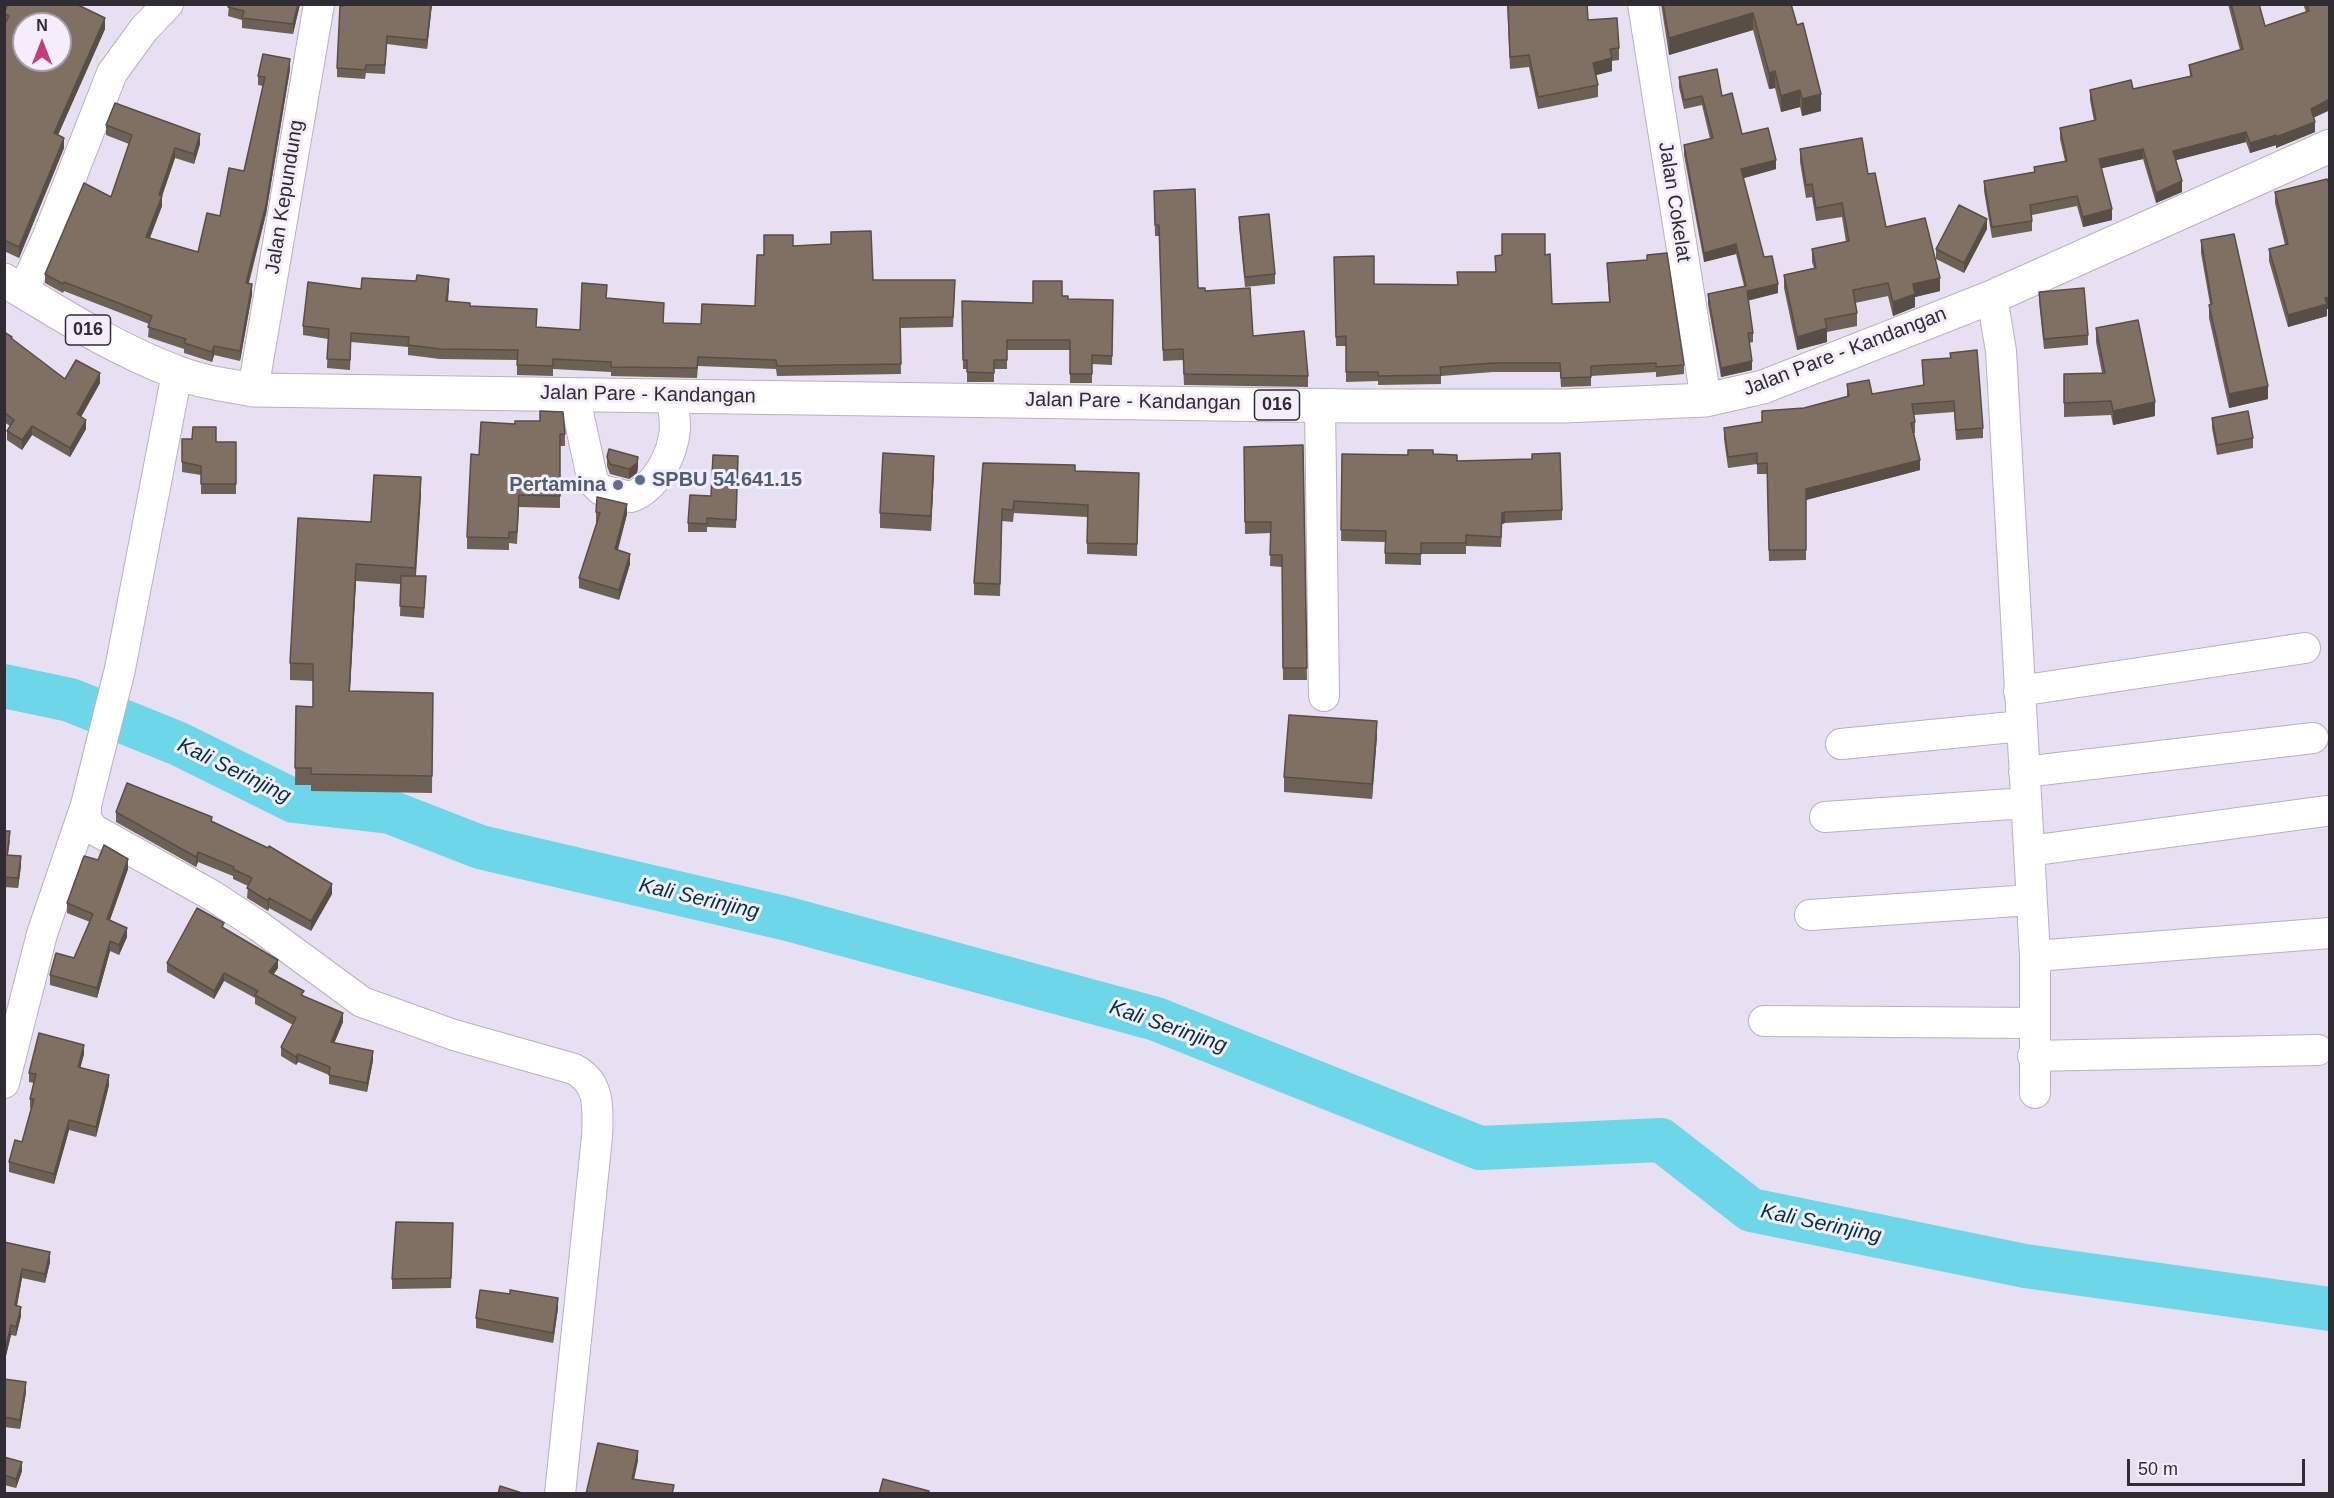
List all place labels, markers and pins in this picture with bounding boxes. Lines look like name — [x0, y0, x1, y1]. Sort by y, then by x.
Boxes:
place label: SPBU 54.641.15 — [652, 468, 802, 492]
place label: Pertamina — [509, 473, 606, 497]
marker: SPBU 54.641.15 — [633, 473, 647, 487]
marker: Pertamina — [611, 478, 625, 492]

